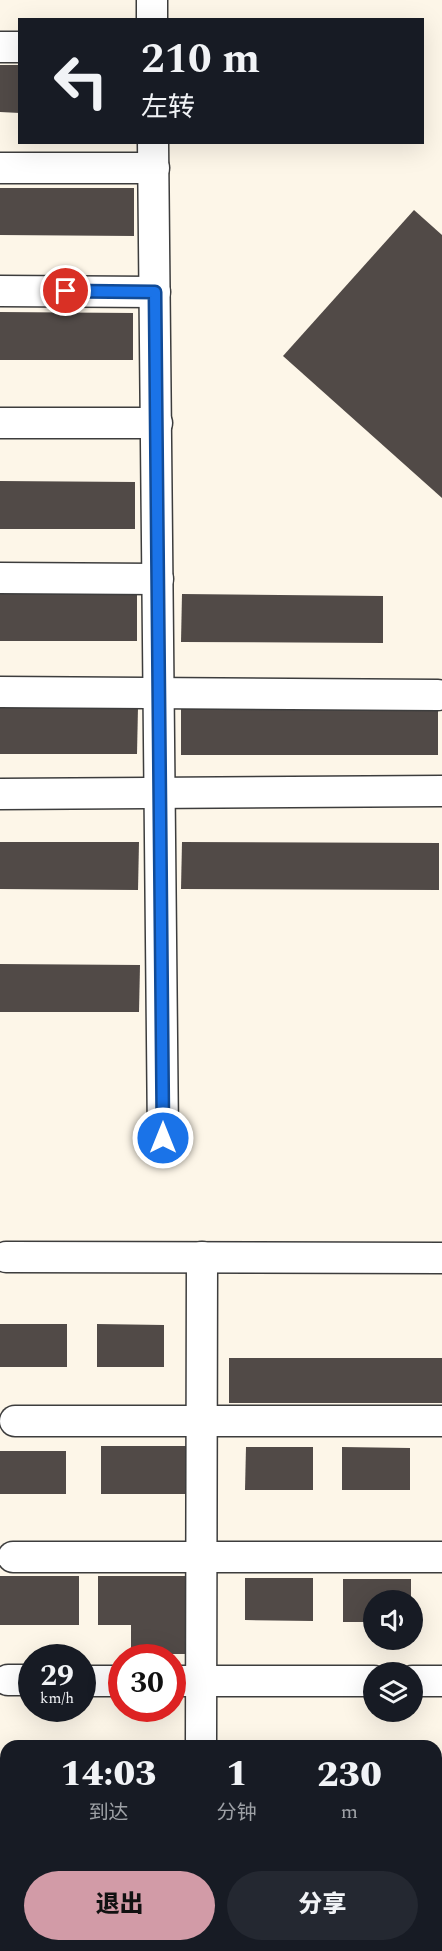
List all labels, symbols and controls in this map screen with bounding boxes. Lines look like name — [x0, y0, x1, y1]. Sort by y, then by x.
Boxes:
text: 210 m — [141, 28, 260, 91]
icon: left — [42, 42, 120, 120]
text: 左转 — [141, 87, 195, 129]
pin — [40, 265, 91, 316]
icon: arrive — [49, 274, 82, 307]
position arrow — [131, 1106, 195, 1170]
map controls — [363, 1590, 423, 1722]
button: sound — [363, 1590, 423, 1650]
speed limit sign: 30 — [108, 1644, 186, 1722]
text: 29 — [40, 1653, 74, 1699]
button: layers — [363, 1662, 423, 1722]
text: km/h — [40, 1687, 74, 1710]
text: 14:03 — [60, 1747, 157, 1802]
text: 1 — [226, 1747, 248, 1802]
text: 230 — [317, 1748, 382, 1803]
text: m — [341, 1797, 358, 1827]
text: 到达 — [88, 1798, 128, 1828]
text: 分钟 — [217, 1798, 257, 1828]
button: 退出 — [24, 1871, 215, 1940]
button: 分享 — [227, 1871, 418, 1940]

